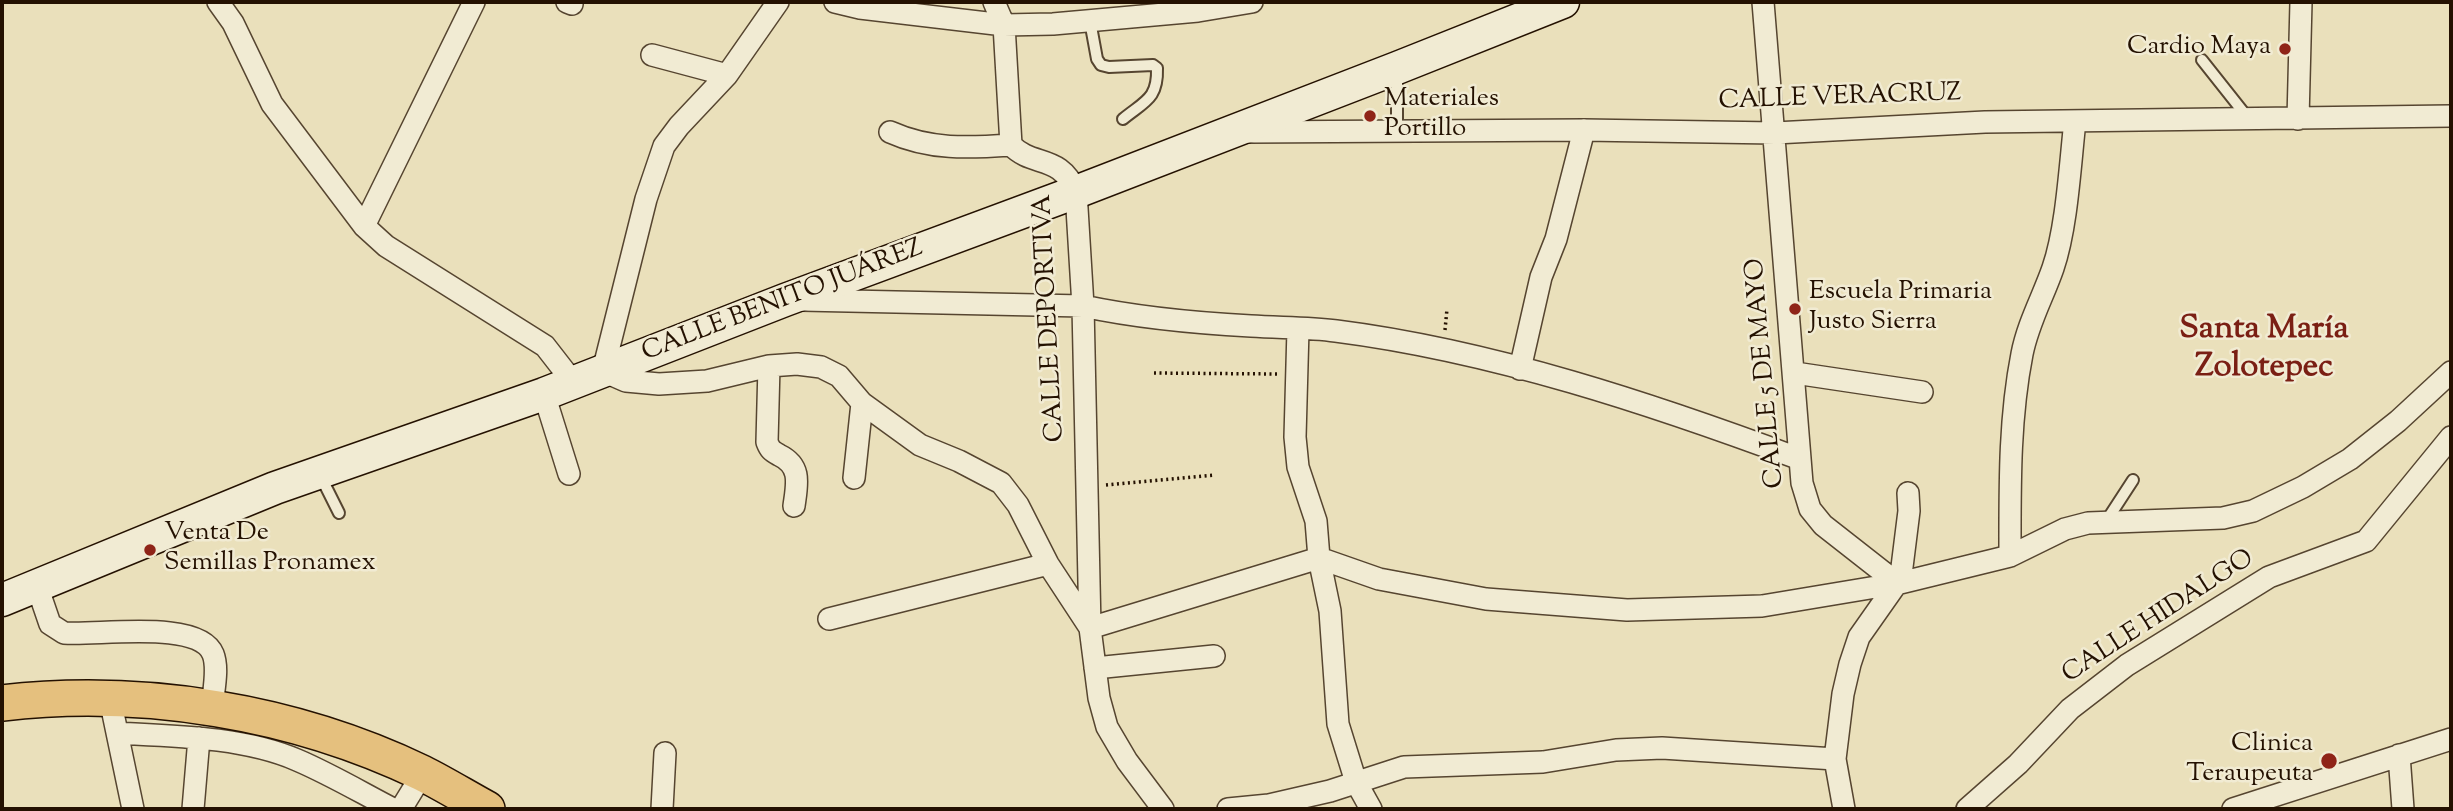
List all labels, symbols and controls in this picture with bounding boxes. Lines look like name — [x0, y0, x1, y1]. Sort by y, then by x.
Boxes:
place label: Cardio Maya — [2127, 33, 2271, 65]
marker: Cardio Maya — [2277, 41, 2293, 57]
street label: CALLE VERACRUZ — [1718, 79, 1962, 119]
place label: Materiales Portillo — [1384, 85, 1499, 146]
marker: Materiales Portillo — [1362, 108, 1378, 124]
street label: CALLE DEPORTIVA — [1029, 193, 1073, 443]
street label: CALLE BENITO JUÁREZ — [638, 234, 928, 370]
street label: CALLE 5 DE MAYO — [1741, 257, 1793, 489]
place label: Escuela Primaria Justo Sierra — [1809, 278, 1992, 340]
marker: Escuela Primaria Justo Sierra — [1787, 301, 1803, 317]
district label: Santa María Zolotepec — [2179, 311, 2349, 389]
place label: Venta De Semillas Pronamex — [164, 519, 376, 580]
marker: Venta De Semillas Pronamex — [142, 542, 158, 558]
street label: CALLE HIDALGO — [2057, 544, 2261, 692]
place label: Clinica Teraupeuta — [2186, 730, 2313, 792]
marker: Clinica Teraupeuta — [2319, 751, 2339, 771]

